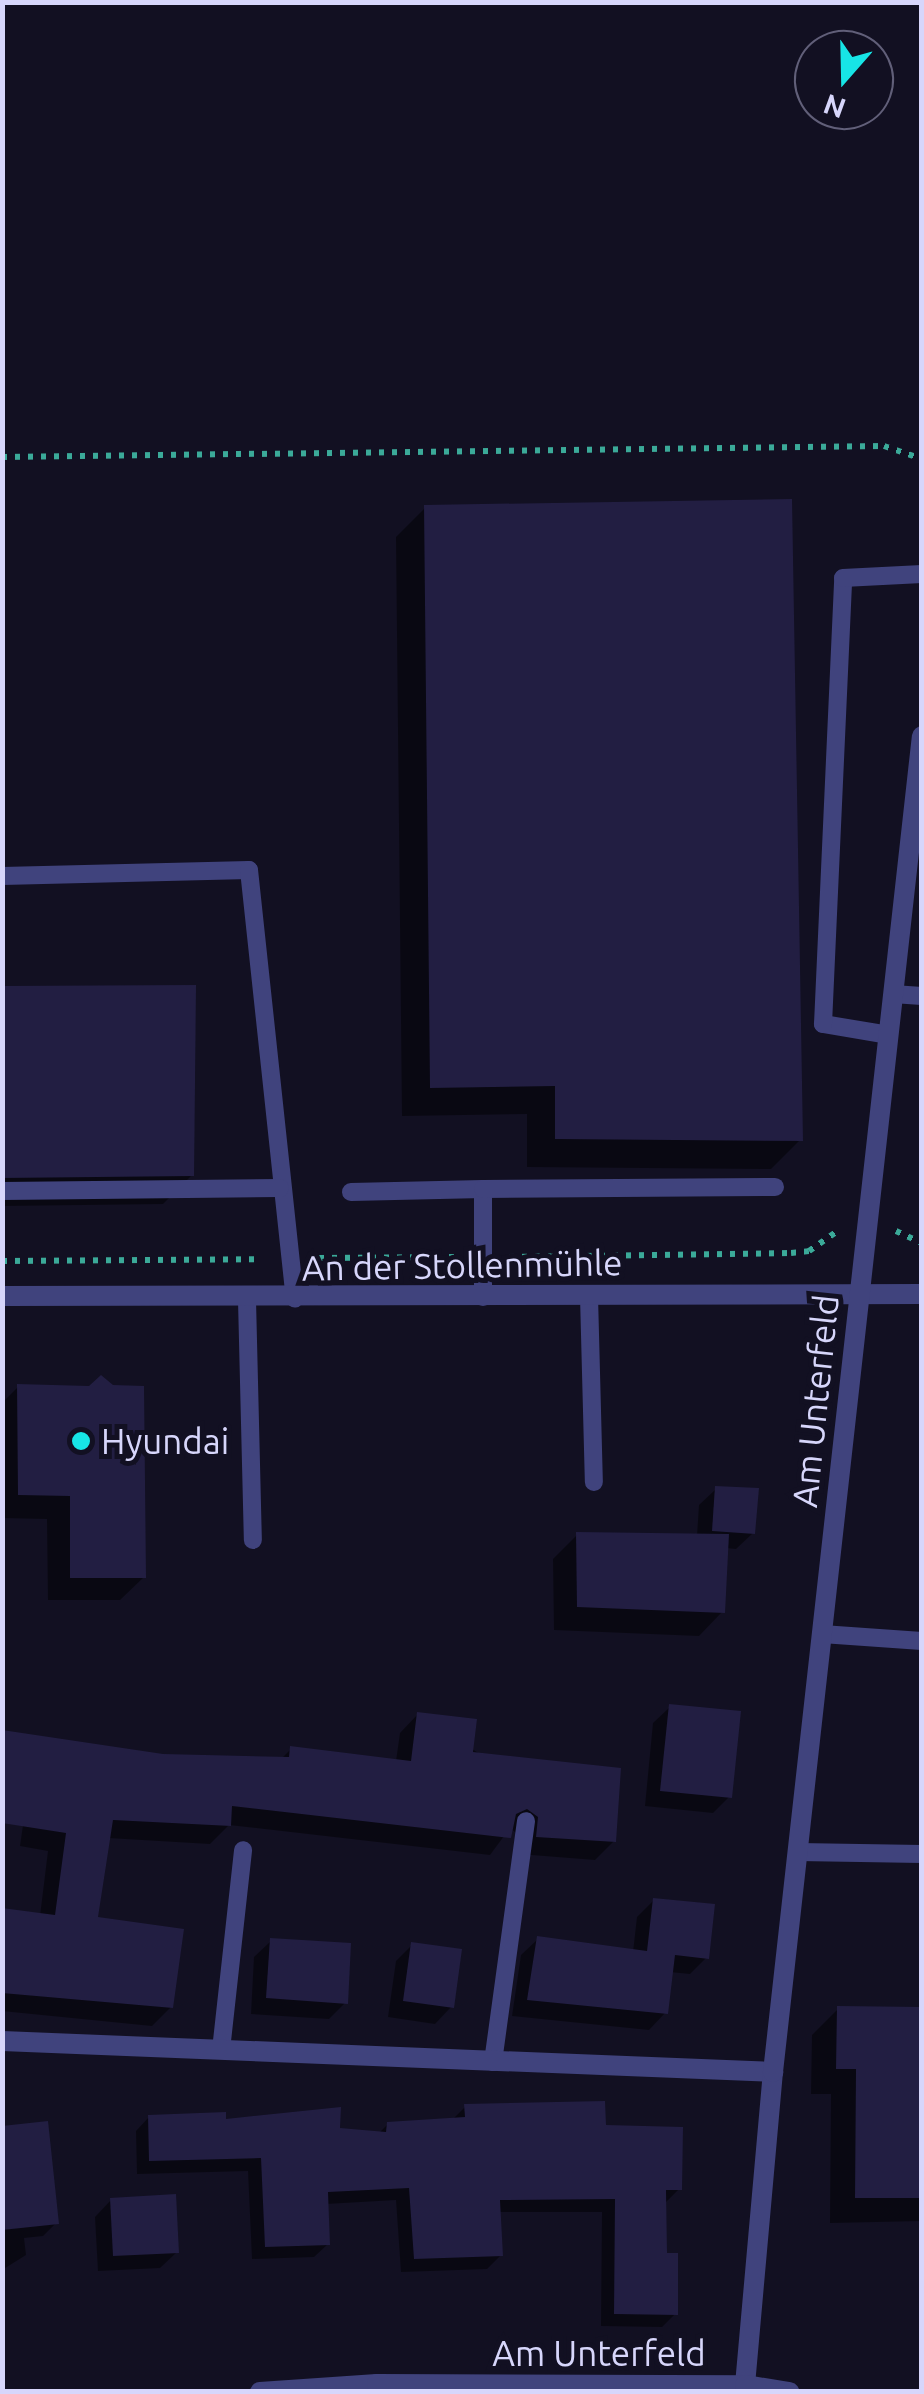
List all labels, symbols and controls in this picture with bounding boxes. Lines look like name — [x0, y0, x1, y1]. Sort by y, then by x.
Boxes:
north arrow — [794, 30, 894, 130]
text: N — [819, 89, 849, 125]
street label: An der Stollenmühle — [301, 1241, 623, 1289]
street label: Am Unterfeld — [783, 1293, 847, 1509]
place label: Hyundai — [101, 1420, 229, 1462]
marker: Hyundai — [70, 1430, 92, 1452]
street label: Am Unterfeld — [492, 2332, 706, 2374]

